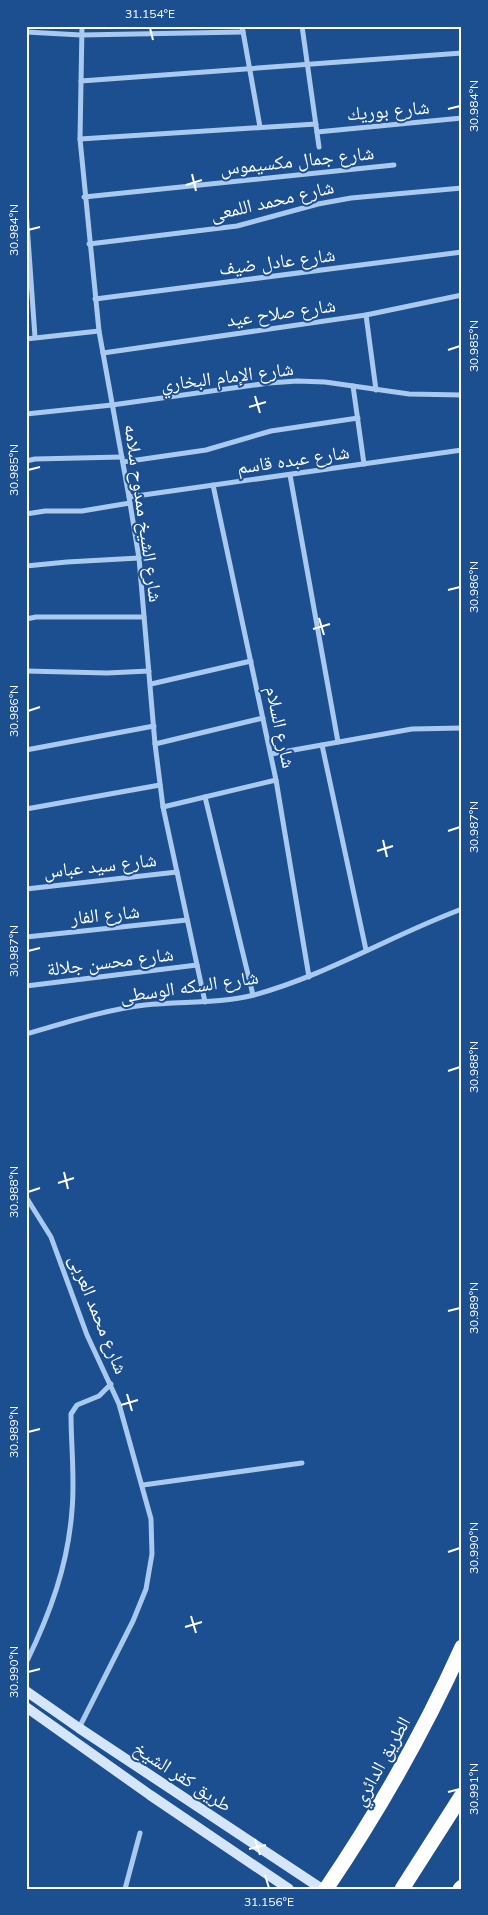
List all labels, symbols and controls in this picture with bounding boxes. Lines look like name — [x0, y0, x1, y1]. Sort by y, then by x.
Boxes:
text: 31.154°E — [125, 6, 175, 21]
text: 30.984°N — [466, 80, 481, 132]
street label: شارع بوريك — [346, 94, 430, 126]
street label: شارع جمال مكسيموس — [219, 140, 375, 180]
street label: شارع محمد اللمعى — [208, 174, 336, 226]
text: 30.984°N — [6, 204, 21, 256]
street label: شارع عادل ضيف — [218, 242, 336, 280]
street label: شارع صلاح عيد — [225, 292, 337, 332]
text: 30.985°N — [466, 320, 481, 372]
street label: شارع الإمام البخاري — [159, 356, 295, 400]
street label: شارع الشيخ ممدوح سلامه — [119, 422, 168, 604]
street label: شارع عبده قاسم — [235, 439, 351, 480]
text: 30.985°N — [6, 444, 21, 496]
text: 30.986°N — [466, 561, 481, 613]
street label: شارع السلام — [259, 684, 301, 771]
text: 30.986°N — [6, 685, 21, 737]
text: 30.987°N — [466, 801, 481, 853]
street label: شارع سيد عباس — [42, 847, 158, 883]
street label: شارع الفار — [68, 898, 141, 930]
text: 30.987°N — [6, 925, 21, 977]
street label: شارع محسن جلالة — [45, 941, 175, 981]
street label: شارع السكه الوسطى — [118, 964, 260, 1008]
text: 30.988°N — [466, 1041, 481, 1093]
text: 30.988°N — [6, 1166, 21, 1218]
street label: شارع محمد العربى — [64, 1251, 134, 1377]
text: 30.989°N — [466, 1282, 481, 1334]
text: 30.989°N — [6, 1406, 21, 1458]
text: 30.990°N — [466, 1522, 481, 1574]
text: 30.990°N — [6, 1646, 21, 1698]
street label: الطريق الدائري — [347, 1712, 419, 1812]
street label: طريق كفر الشيخ — [129, 1735, 237, 1818]
text: 30.991°N — [466, 1763, 481, 1815]
text: 31.156°E — [244, 1894, 294, 1909]

